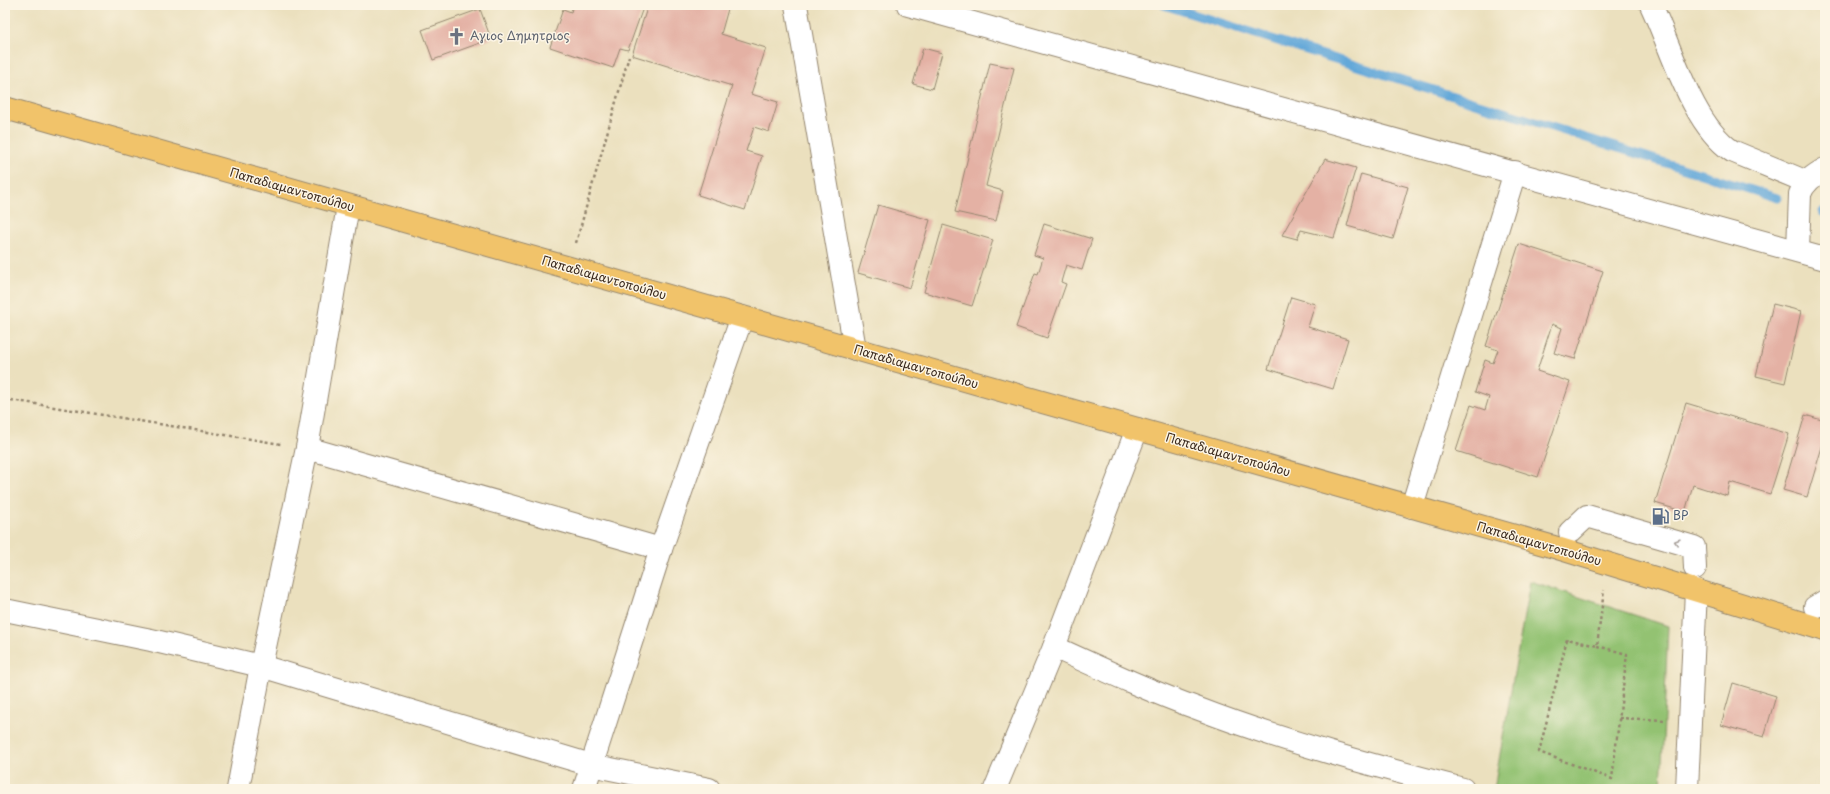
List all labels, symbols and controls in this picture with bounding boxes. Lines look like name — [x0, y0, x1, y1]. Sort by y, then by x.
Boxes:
church icon: Αγιος Δημητριος — [447, 26, 467, 46]
place label: Αγιος Δημητριος — [470, 26, 570, 44]
street label: Παπαδιαμαντοπούλου — [228, 163, 357, 216]
street label: Παπαδιαμαντοπούλου — [540, 251, 669, 304]
street label: Παπαδιαμαντοπούλου — [852, 340, 981, 393]
street label: Παπαδιαμαντοπούλου — [1164, 428, 1293, 481]
fuel station icon: BP — [1650, 506, 1670, 526]
place label: BP — [1673, 506, 1688, 524]
street label: Παπαδιαμαντοπούλου — [1475, 517, 1604, 570]
one-way arrow — [1673, 538, 1680, 547]

